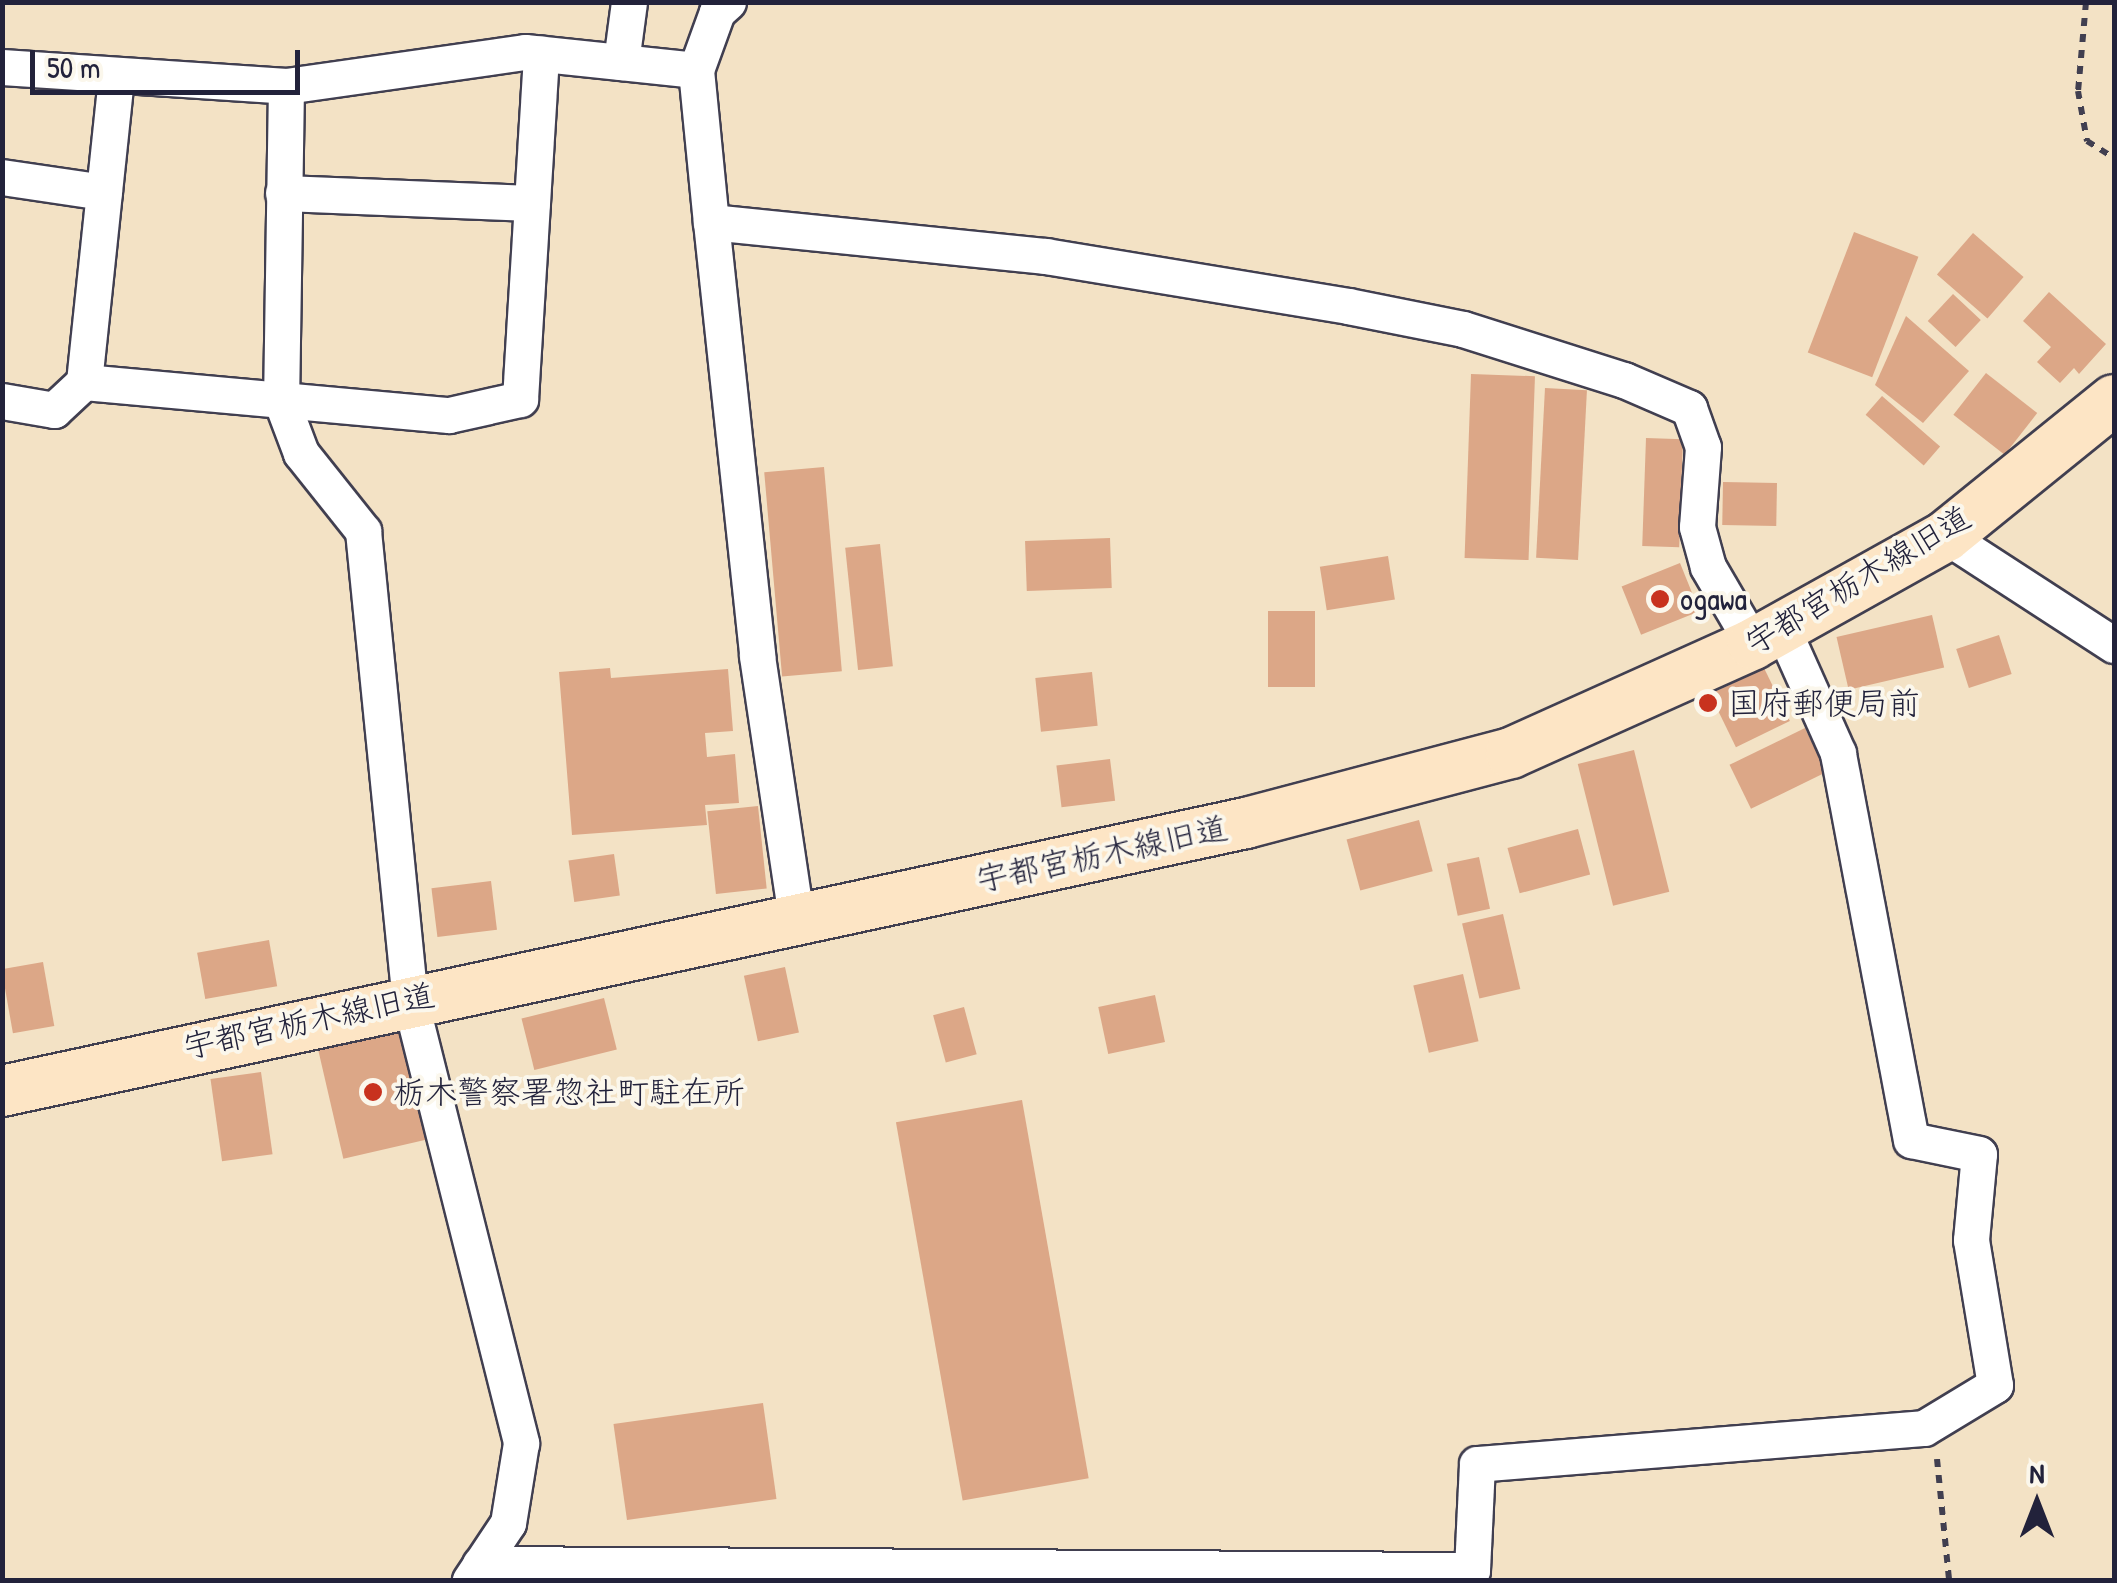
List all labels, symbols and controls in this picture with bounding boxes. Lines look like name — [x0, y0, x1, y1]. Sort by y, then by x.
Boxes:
scale bar — [35, 30, 305, 92]
text: 50 m — [47, 47, 100, 87]
street label: 宇都宮栃木線旧道 — [1738, 498, 1978, 662]
place label: ogawa — [1680, 580, 1747, 618]
marker: ogawa — [1649, 588, 1671, 610]
place label: 国府郵便局前 — [1728, 684, 1920, 722]
marker: 国府郵便局前 — [1697, 692, 1719, 714]
street label: 宇都宮栃木線旧道 — [973, 809, 1231, 899]
street label: 宇都宮栃木線旧道 — [180, 976, 438, 1066]
place label: 栃木警察署惣社町駐在所 — [393, 1073, 745, 1111]
marker: 栃木警察署惣社町駐在所 — [362, 1081, 384, 1103]
north arrow — [1987, 1453, 2087, 1553]
text: N — [2030, 1454, 2044, 1492]

